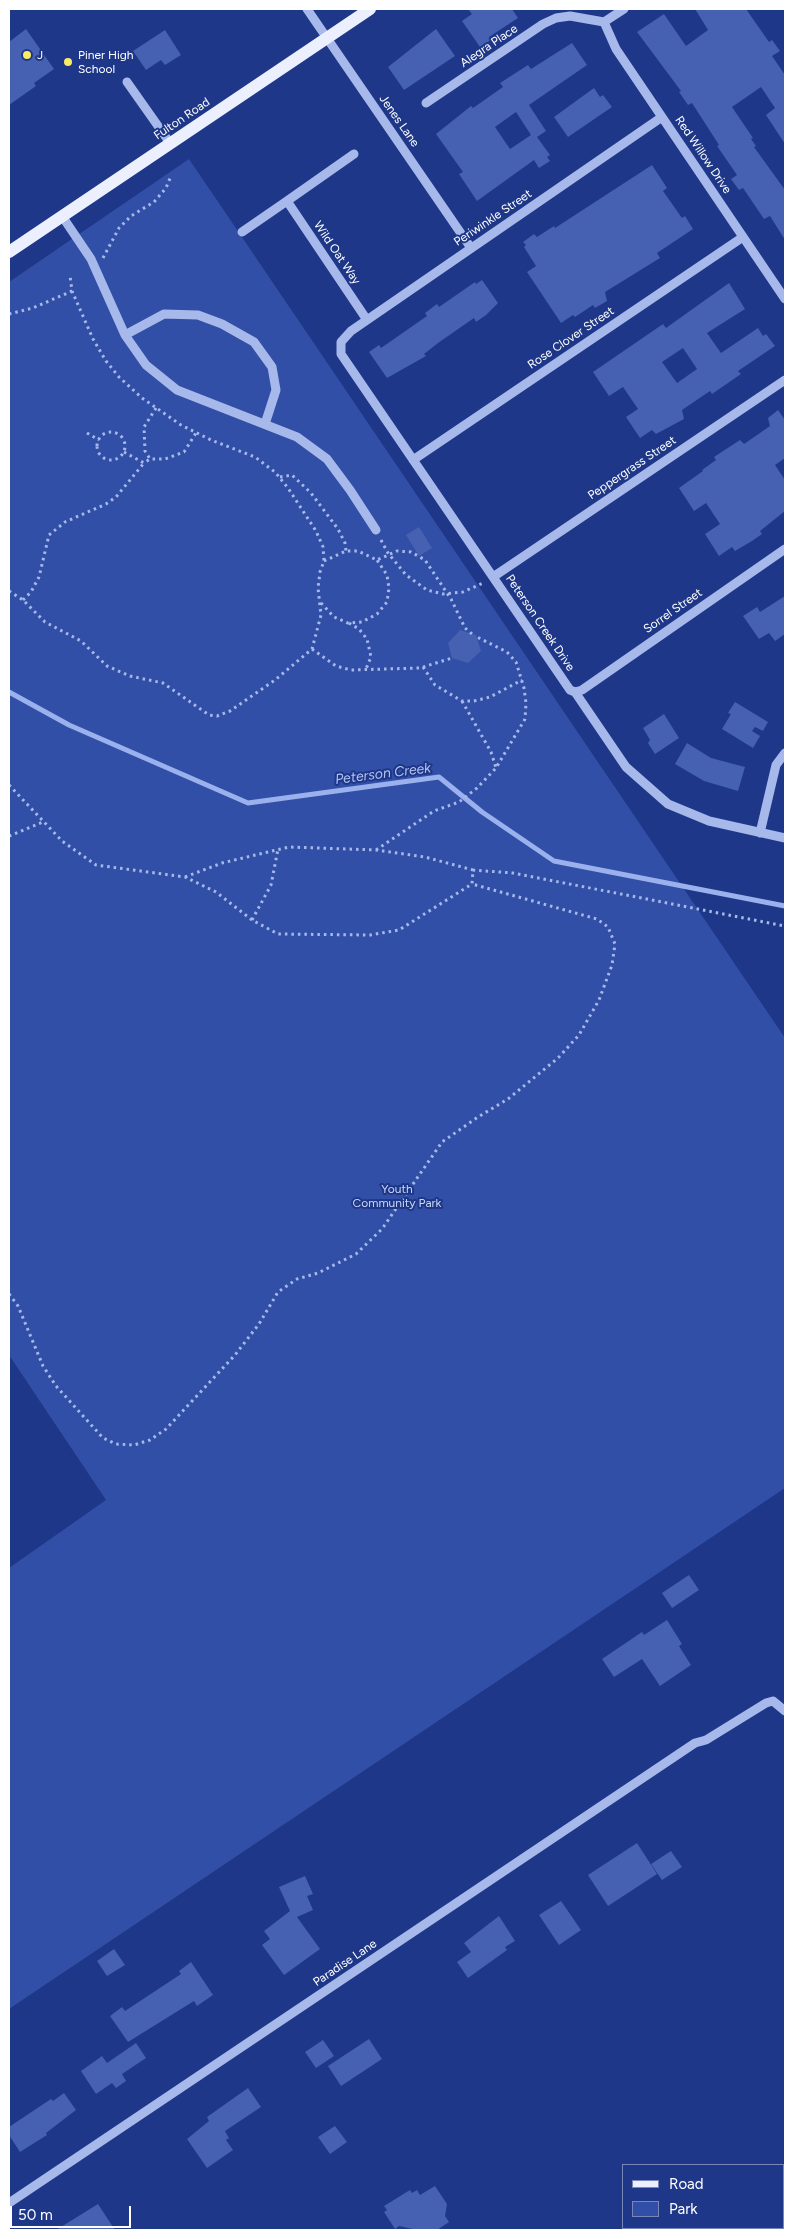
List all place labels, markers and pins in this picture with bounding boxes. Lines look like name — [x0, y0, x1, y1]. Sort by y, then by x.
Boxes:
place label: J — [37, 48, 43, 62]
place label: Piner High School — [78, 48, 134, 76]
marker: J — [21, 49, 33, 61]
marker: Piner High School — [62, 56, 74, 68]

